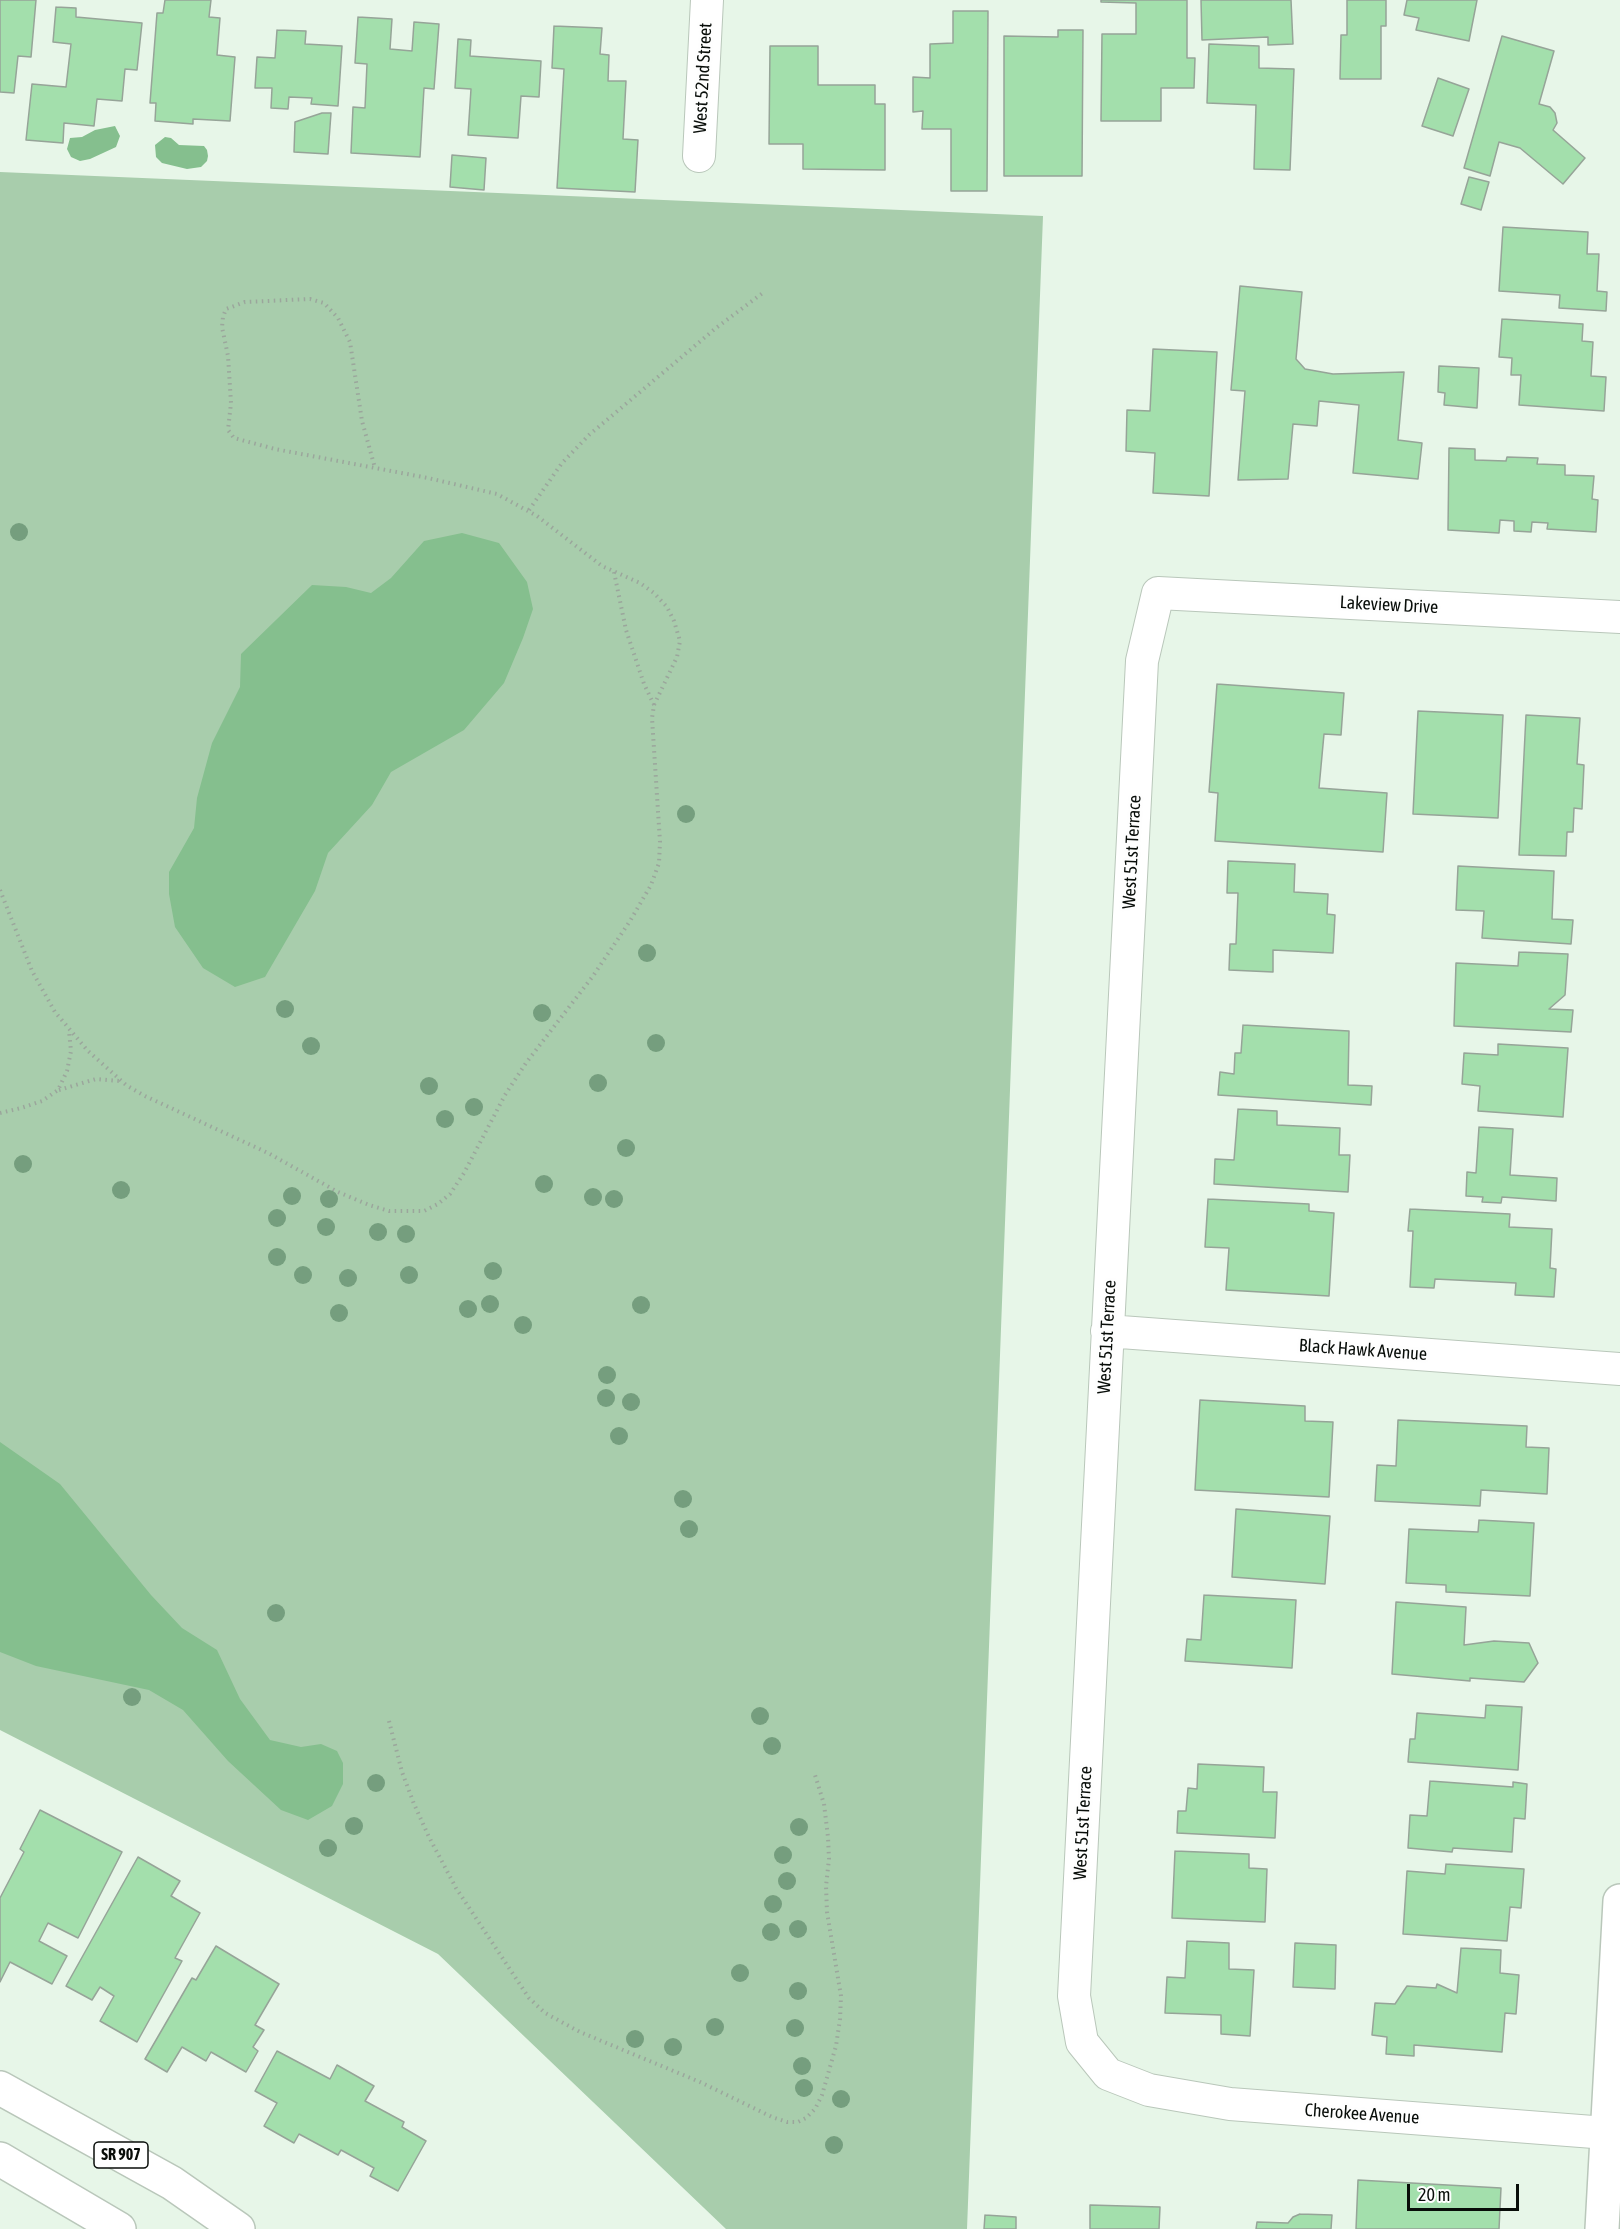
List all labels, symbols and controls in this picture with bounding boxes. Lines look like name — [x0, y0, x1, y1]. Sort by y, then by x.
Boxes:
street label: West 52nd Street — [689, 22, 717, 134]
street label: Lakeview Drive — [1339, 592, 1439, 618]
street label: West 51st Terrace — [1118, 794, 1146, 910]
street label: West 51st Terrace — [1093, 1279, 1121, 1395]
street label: Black Hawk Avenue — [1298, 1335, 1428, 1365]
street label: West 51st Terrace — [1069, 1765, 1097, 1881]
street label: Cherokee Avenue — [1304, 2099, 1420, 2129]
road number: SR 907 — [94, 2142, 148, 2168]
scale bar — [1410, 2172, 1522, 2210]
text: 20 m — [1418, 2184, 1450, 2205]

